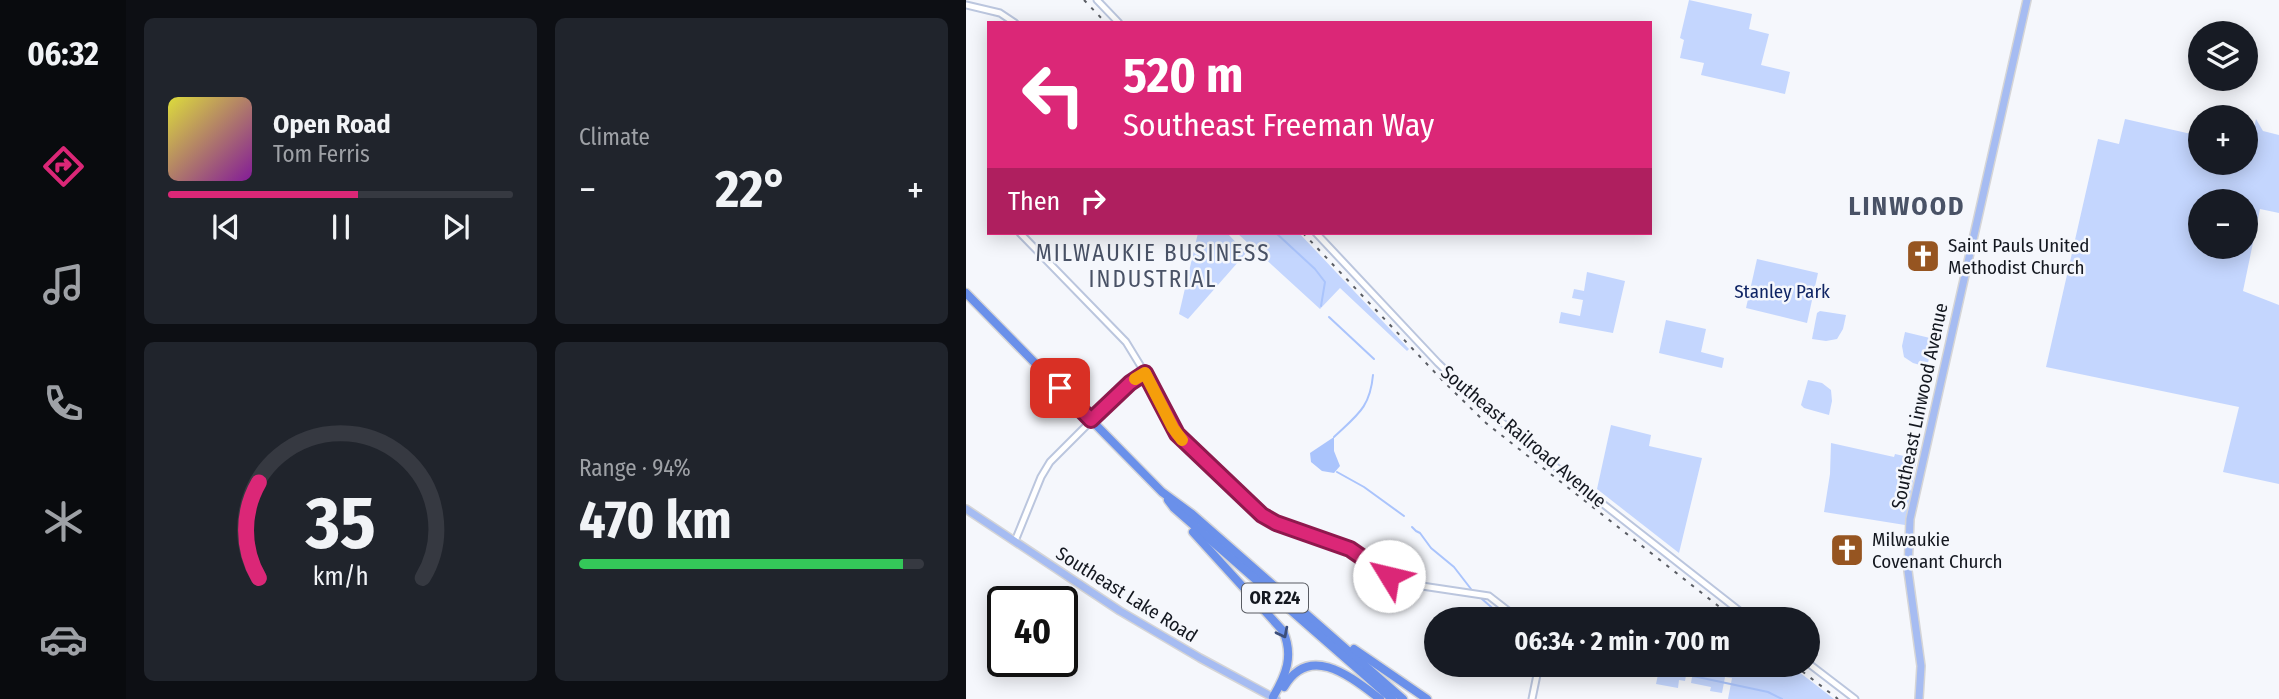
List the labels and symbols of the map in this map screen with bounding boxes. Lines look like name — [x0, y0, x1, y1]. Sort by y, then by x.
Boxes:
district label: LINWOOD — [1849, 191, 1965, 222]
place label: Saint Pauls United Methodist Church — [1948, 234, 2089, 279]
church icon: Saint Pauls United Methodist Church — [1904, 237, 1942, 275]
district label: MILWAUKIE BUSINESS INDUSTRIAL — [1035, 239, 1271, 293]
park label: Stanley Park — [1734, 280, 1830, 303]
street label: Southeast Linwood Avenue — [1886, 301, 1953, 511]
pin — [1030, 358, 1090, 418]
street label: Southeast Railroad Avenue — [1436, 360, 1611, 512]
place label: Milwaukie Covenant Church — [1872, 528, 2003, 573]
church icon: Milwaukie Covenant Church — [1828, 531, 1866, 569]
position arrow — [1352, 539, 1426, 613]
street label: Southeast Lake Road — [1052, 542, 1202, 647]
road number: OR 224 — [1242, 584, 1308, 612]
speed limit sign: 40 — [987, 586, 1078, 677]
one-way arrow — [1274, 626, 1288, 638]

